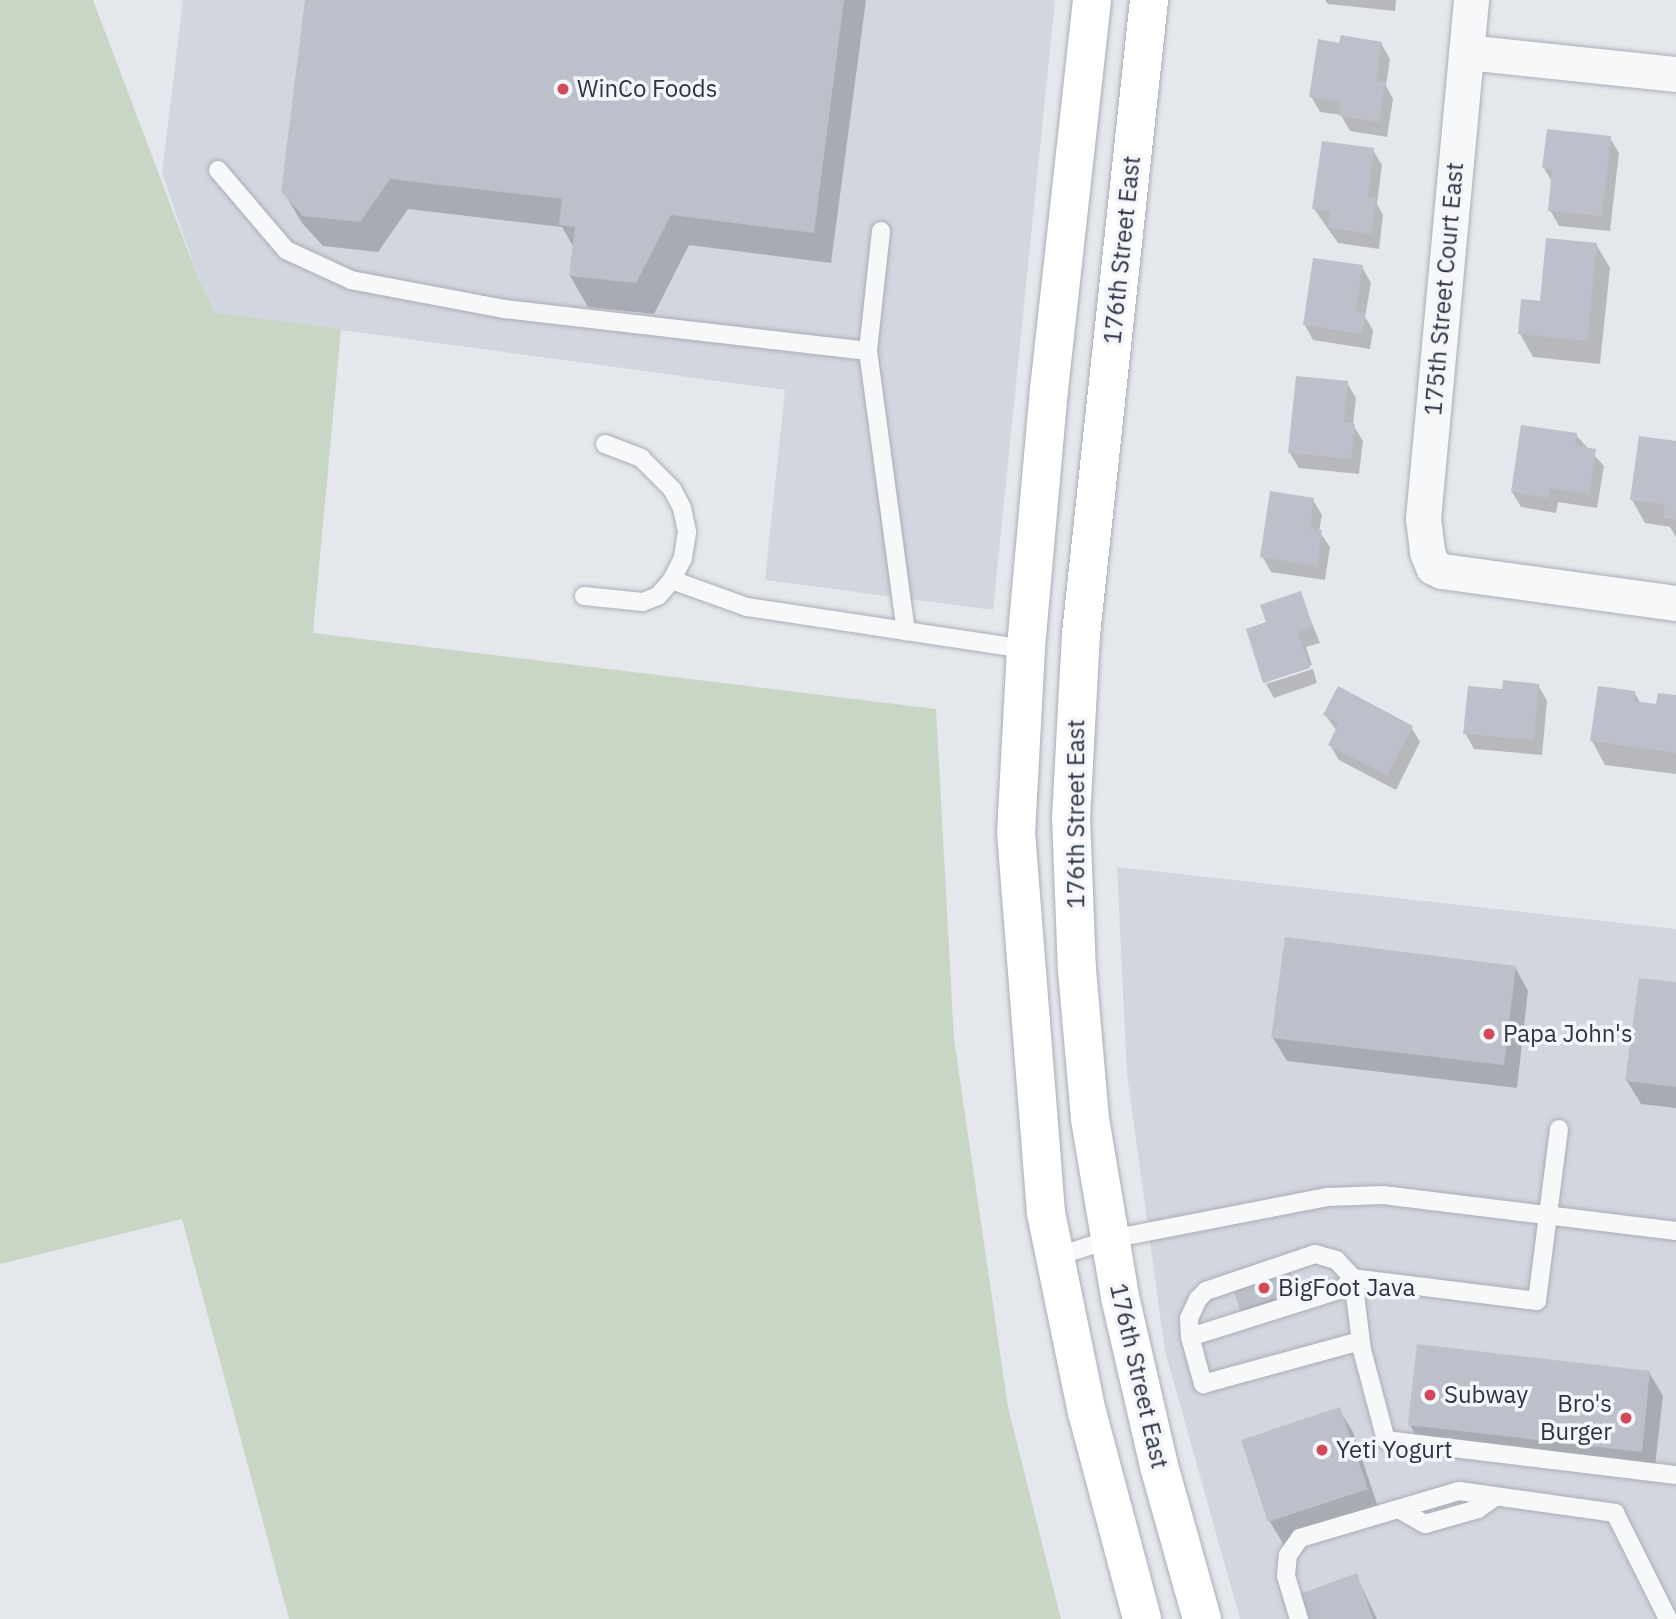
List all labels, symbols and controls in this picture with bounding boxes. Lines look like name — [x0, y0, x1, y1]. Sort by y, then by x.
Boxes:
place label: WinCo Foods — [577, 75, 717, 103]
marker: WinCo Foods — [555, 81, 571, 97]
street label: 176th Street East — [1098, 154, 1146, 346]
street label: 175th Street Court East — [1419, 161, 1469, 417]
street label: 176th Street East — [1062, 719, 1090, 909]
place label: Papa John's — [1503, 1020, 1633, 1048]
marker: Papa John's — [1481, 1026, 1497, 1042]
place label: BigFoot Java — [1278, 1274, 1415, 1302]
marker: BigFoot Java — [1256, 1280, 1272, 1296]
street label: 176th Street East — [1104, 1281, 1174, 1471]
place label: Subway — [1444, 1381, 1528, 1409]
marker: Subway — [1422, 1387, 1438, 1403]
place label: Bro's Burger — [1540, 1390, 1612, 1446]
marker: Bro's Burger — [1618, 1410, 1634, 1426]
place label: Yeti Yogurt — [1336, 1436, 1452, 1464]
marker: Yeti Yogurt — [1314, 1442, 1330, 1458]

